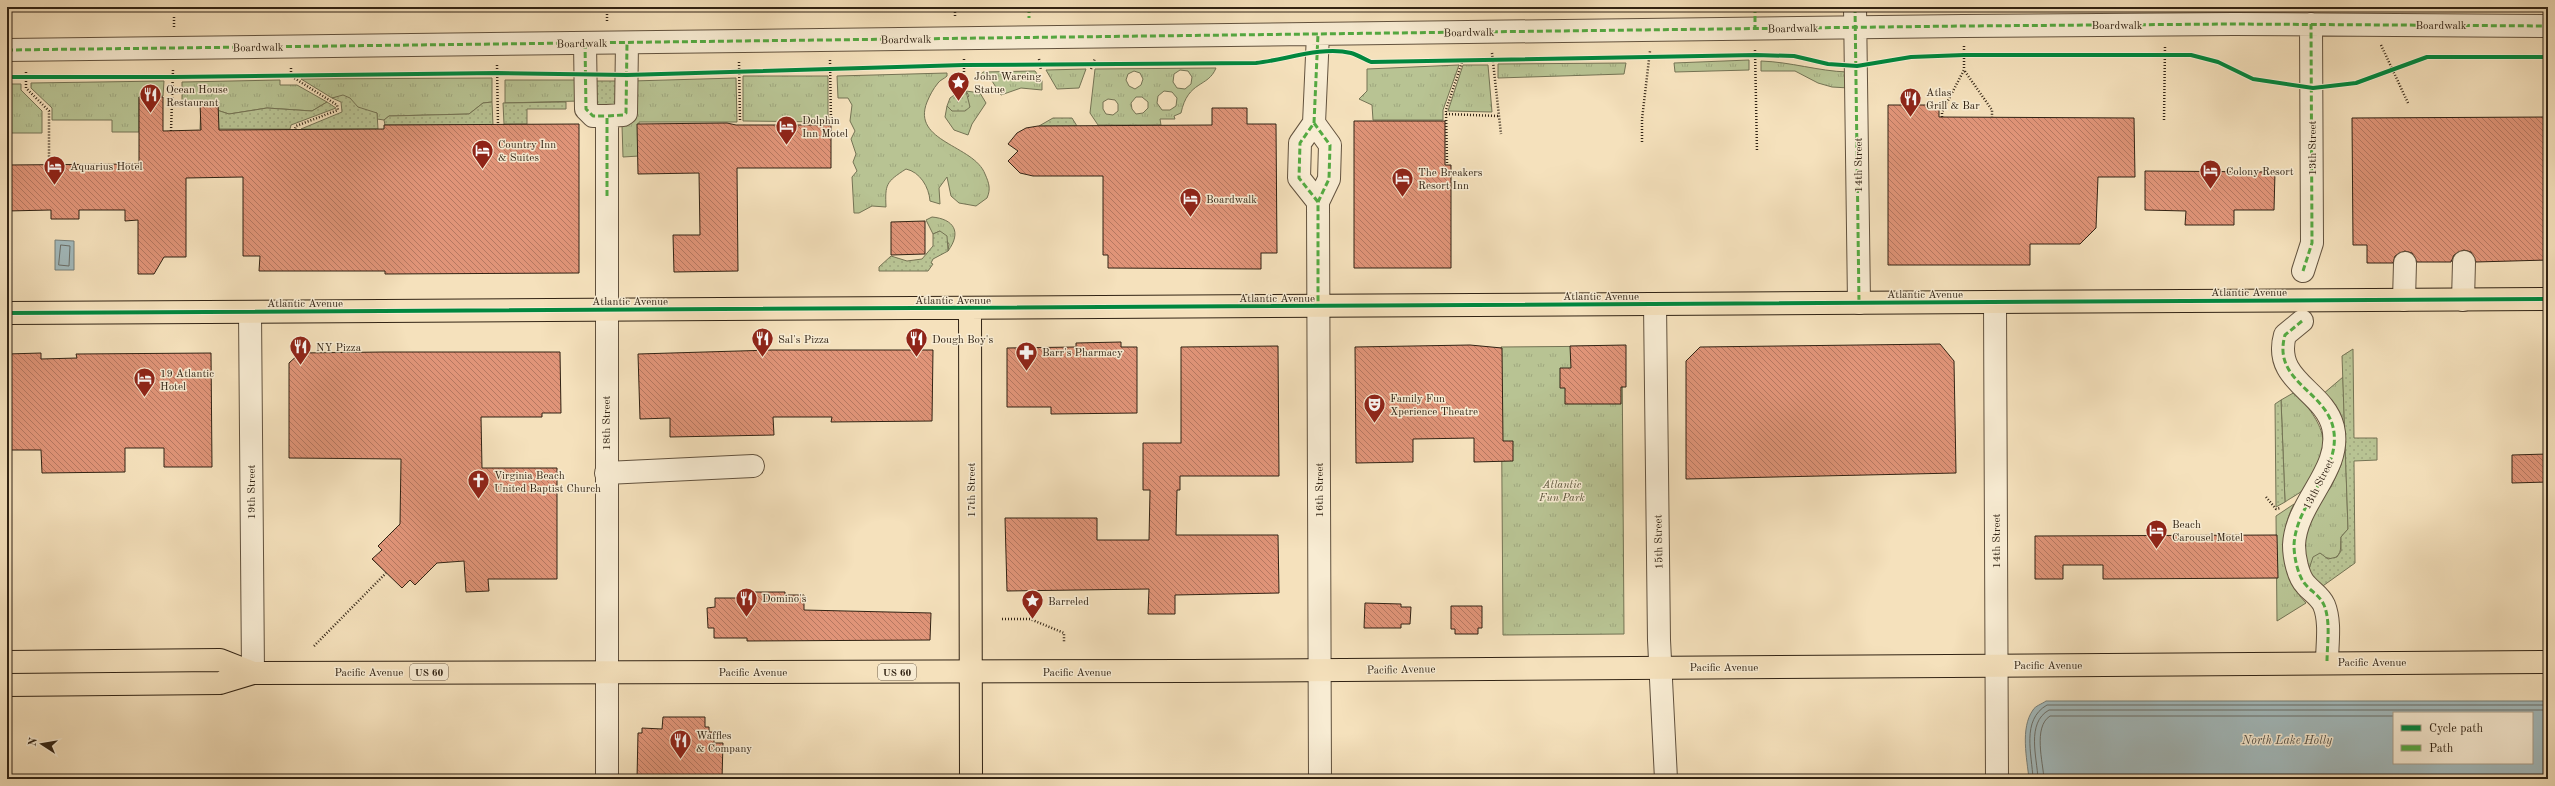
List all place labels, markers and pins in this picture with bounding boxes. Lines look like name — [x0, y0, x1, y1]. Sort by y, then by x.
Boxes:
place icon: John Wareing Statue — [945, 69, 971, 102]
place label: John Wareing Statue — [974, 72, 1041, 96]
restaurant icon: Ocean House Restaurant — [137, 82, 163, 115]
place label: Ocean House Restaurant — [166, 85, 228, 109]
restaurant icon: Atlas Grill & Bar — [1898, 85, 1924, 118]
place label: Atlas Grill & Bar — [1926, 88, 1980, 112]
hotel icon: Dolphin Inn Motel — [773, 113, 799, 146]
place label: Dolphin Inn Motel — [802, 116, 848, 140]
hotel icon: Country Inn & Suites — [469, 137, 495, 170]
place label: Country Inn & Suites — [498, 140, 556, 164]
hotel icon: Aquarius Hotel — [41, 153, 67, 186]
hotel icon: Colony Resort — [2197, 158, 2223, 191]
place label: Aquarius Hotel — [70, 162, 142, 173]
hotel icon: The Breakers Resort Inn — [1390, 165, 1416, 198]
place label: Colony Resort — [2226, 167, 2294, 178]
place label: The Breakers Resort Inn — [1418, 168, 1483, 192]
hotel icon: Boardwalk — [1177, 186, 1203, 219]
place label: Boardwalk — [1206, 195, 1257, 206]
restaurant icon: Sal's Pizza — [749, 326, 775, 359]
restaurant icon: Dough Boy's — [903, 326, 929, 359]
restaurant icon: NY Pizza — [288, 334, 314, 367]
place label: Sal's Pizza — [778, 335, 830, 346]
place label: Dough Boy's — [932, 335, 993, 346]
pharmacy icon: Barr's Pharmacy — [1013, 339, 1039, 372]
place label: NY Pizza — [316, 343, 362, 354]
place label: Barr's Pharmacy — [1042, 348, 1123, 359]
hotel icon: 19 Atlantic Hotel — [131, 366, 157, 399]
place label: 19 Atlantic Hotel — [160, 369, 214, 393]
theatre icon: Family Fun Xperience Theatre — [1362, 391, 1388, 424]
place label: Family Fun Xperience Theatre — [1390, 394, 1478, 418]
church icon: Virginia Beach United Baptist Church — [466, 468, 492, 501]
place label: Virginia Beach United Baptist Church — [494, 471, 601, 495]
hotel icon: Beach Carousel Motel — [2143, 517, 2169, 550]
place label: Beach Carousel Motel — [2172, 520, 2243, 544]
restaurant icon: Domino's — [733, 585, 759, 618]
place icon: Barreled — [1019, 588, 1045, 621]
place label: Domino's — [762, 594, 807, 605]
place label: Barreled — [1048, 597, 1089, 608]
restaurant icon: Waffles & Company — [667, 728, 693, 761]
place label: Waffles & Company — [696, 731, 752, 755]

